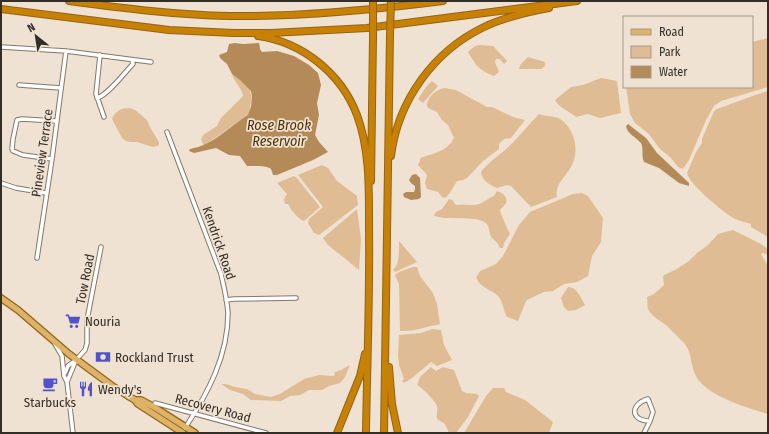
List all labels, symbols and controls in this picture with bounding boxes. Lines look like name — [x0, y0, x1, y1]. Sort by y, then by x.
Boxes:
north arrow — [16, 16, 56, 56]
legend — [623, 16, 753, 88]
text: N — [25, 20, 37, 35]
text: Road — [659, 25, 684, 39]
text: Park — [659, 45, 681, 59]
text: Water — [659, 65, 688, 79]
street label: Pineview Terrace — [28, 108, 56, 198]
water label: Rose Brook Reservoir — [247, 117, 311, 150]
street label: Kendrick Road — [199, 204, 239, 282]
street label: Tow Road — [73, 253, 97, 305]
supermarket icon: Nouria — [64, 312, 82, 330]
place label: Nouria — [85, 314, 121, 329]
bank icon: Rockland Trust — [94, 348, 112, 366]
place label: Rockland Trust — [115, 350, 194, 365]
cafe icon: Starbucks — [41, 375, 59, 393]
restaurant icon: Wendy's — [77, 380, 95, 398]
place label: Wendy's — [98, 382, 142, 397]
street label: Recovery Road — [173, 391, 253, 425]
place label: Starbucks — [24, 395, 77, 410]

